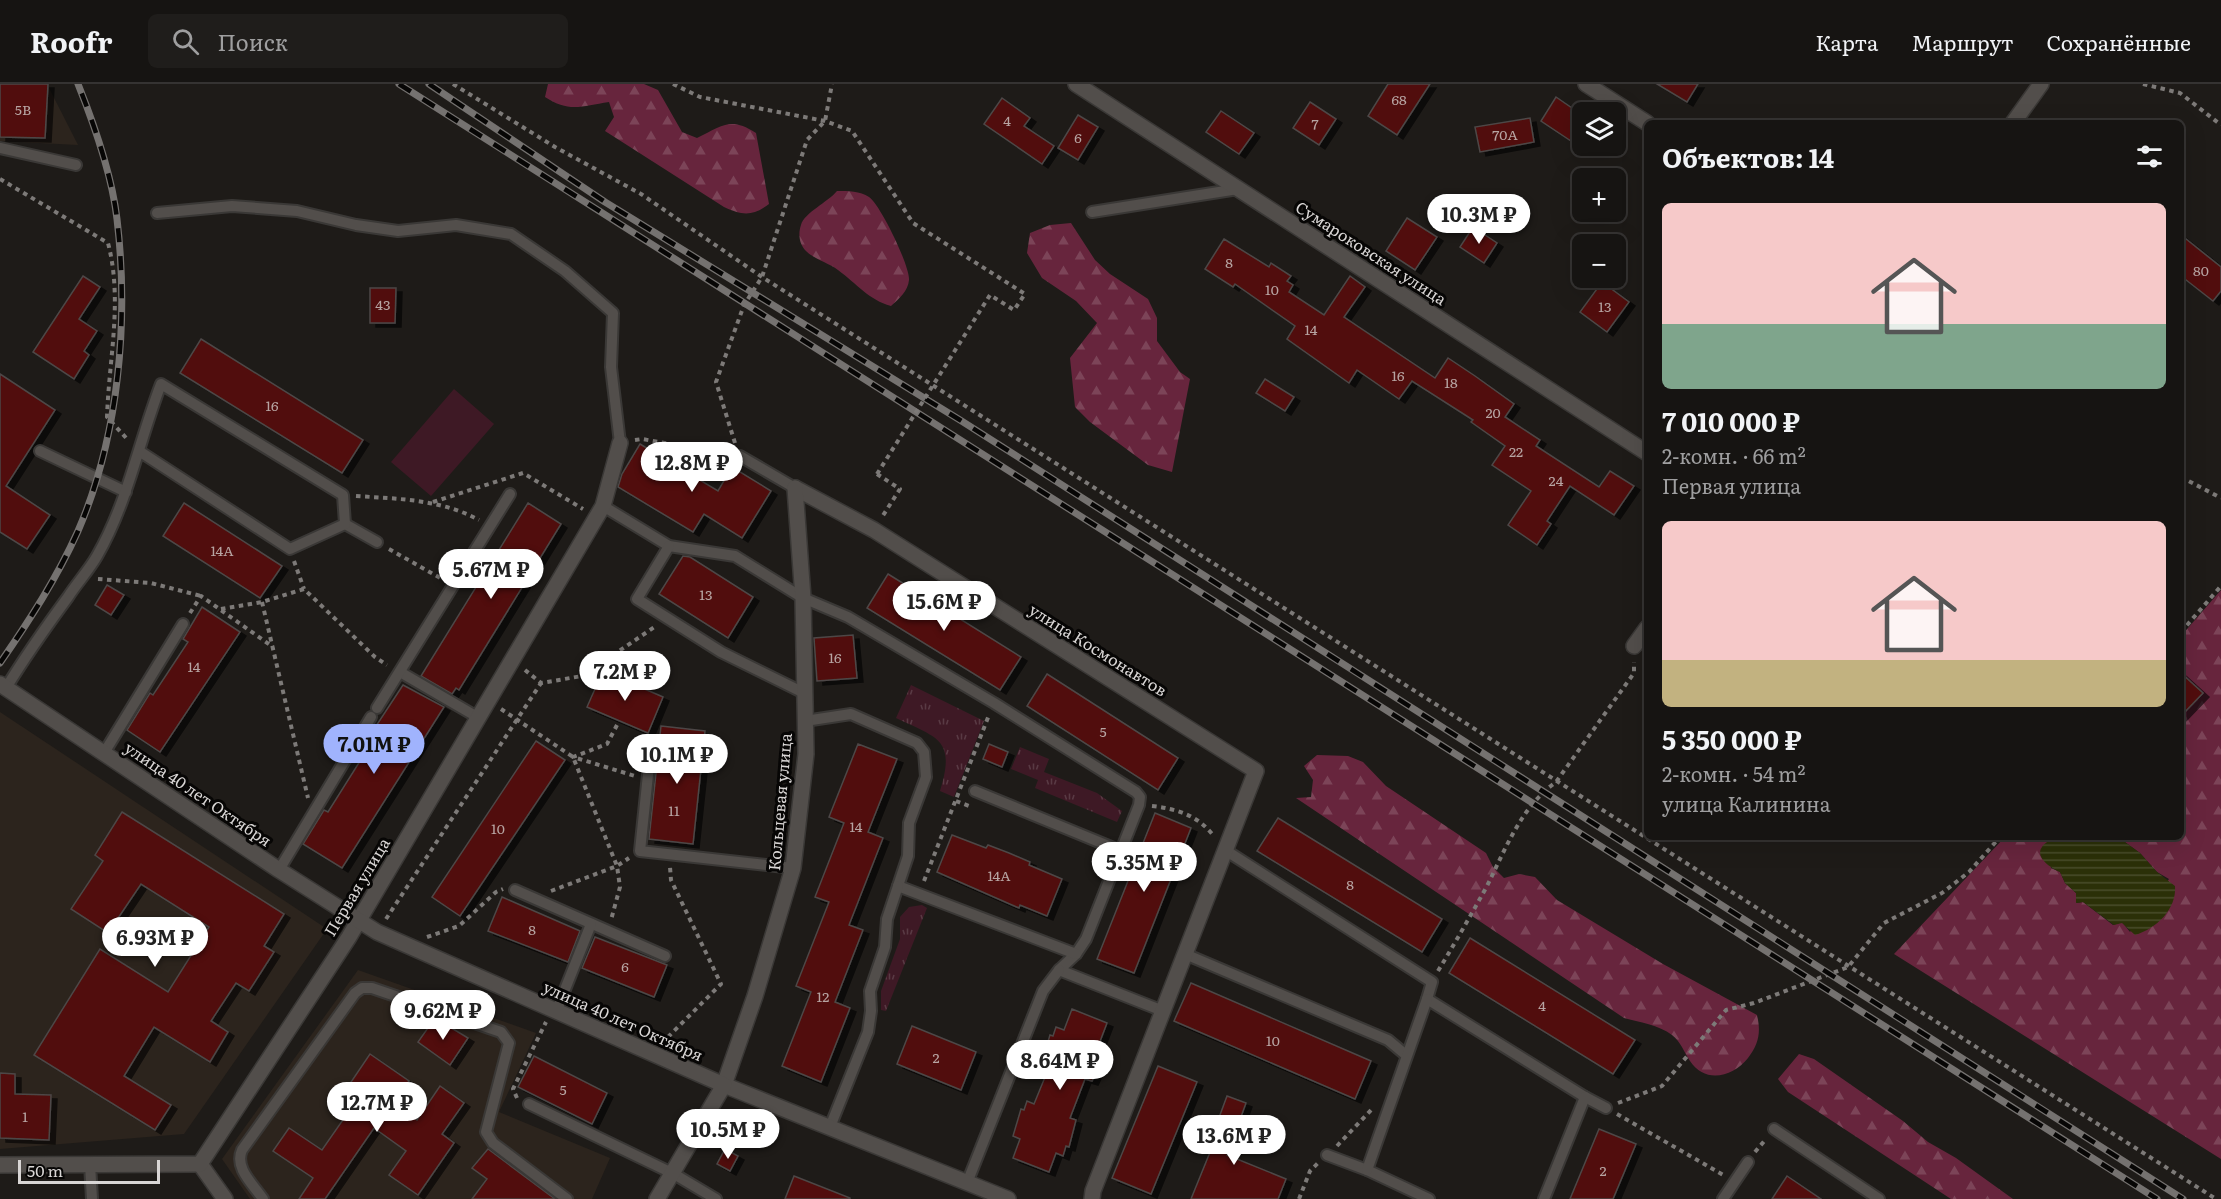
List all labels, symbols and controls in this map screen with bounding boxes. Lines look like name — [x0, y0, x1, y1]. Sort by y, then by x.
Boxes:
search box — [148, 14, 568, 68]
text: Roofr — [30, 20, 112, 62]
icon: search — [169, 25, 202, 58]
text: Поиск — [217, 25, 288, 58]
text: Карта — [1815, 26, 1878, 57]
text: Маршрут — [1911, 26, 2013, 57]
text: Сохранённые — [2046, 26, 2191, 57]
house number: 68 — [1391, 89, 1407, 109]
house number: 5В — [15, 99, 31, 119]
map controls — [1572, 102, 1626, 288]
button: layers — [1572, 102, 1626, 156]
house number: 4 — [1003, 110, 1011, 130]
house number: 7 — [1311, 113, 1319, 133]
house number: 70А — [1492, 124, 1518, 144]
house number: 6 — [1074, 127, 1082, 147]
text: Объектов: 14 — [1662, 137, 1834, 176]
icon: filters — [2133, 140, 2166, 173]
button: + — [1572, 168, 1626, 222]
street label: Сумароковская улица — [1291, 194, 1452, 310]
pin: 10.3M ₽ — [1424, 194, 1534, 245]
text: 10.3M ₽ — [1441, 198, 1517, 228]
button: − — [1572, 234, 1626, 288]
icon: home — [1860, 242, 1968, 350]
house number: 8 — [1225, 252, 1233, 272]
house number: 80 — [2193, 260, 2209, 280]
house number: 10 — [1265, 279, 1279, 299]
house number: 43 — [375, 294, 391, 314]
house number: 13 — [1598, 296, 1612, 316]
house number: 14 — [1305, 319, 1318, 339]
house number: 16 — [1391, 365, 1405, 385]
house number: 18 — [1444, 372, 1458, 392]
house number: 16 — [265, 395, 279, 415]
text: 7 010 000 ₽ — [1662, 401, 1800, 440]
house number: 20 — [1485, 402, 1501, 422]
text: 2-комн. · 66 m² — [1662, 440, 1806, 470]
house number: 22 — [1509, 441, 1523, 461]
pin: 12.8M ₽ — [637, 442, 747, 493]
text: 12.8M ₽ — [655, 446, 729, 476]
house number: 24 — [1549, 470, 1564, 490]
text: Первая улица — [1662, 470, 1801, 500]
house number: 14А — [210, 540, 234, 560]
pin: 5.67M ₽ — [436, 549, 546, 600]
text: 5.67M ₽ — [453, 553, 530, 583]
icon: home — [1860, 560, 1968, 668]
pin: 15.6M ₽ — [889, 581, 999, 632]
house number: 13 — [699, 584, 713, 604]
text: 15.6M ₽ — [907, 585, 981, 615]
street label: улица Космонавтов — [1025, 597, 1172, 701]
house number: 16 — [828, 647, 842, 667]
pin: 7.2M ₽ — [576, 651, 674, 702]
text: 7.2M ₽ — [593, 655, 657, 685]
house number: 14 — [188, 656, 201, 676]
text: 5 350 000 ₽ — [1662, 719, 1802, 758]
house number: 5 — [1099, 721, 1107, 741]
pin: 7.01M ₽ — [319, 724, 429, 775]
text: 7.01M ₽ — [337, 728, 411, 758]
street label: Кольцевая улица — [761, 732, 797, 872]
pin: 10.1M ₽ — [622, 734, 732, 785]
street label: улица 40 лет Октября — [120, 735, 277, 851]
text: 10.1M ₽ — [641, 738, 713, 768]
text: 2-комн. · 54 m² — [1662, 758, 1805, 788]
text: улица Калинина — [1662, 788, 1831, 818]
house number: 11 — [668, 800, 680, 820]
house number: 14 — [850, 816, 863, 836]
house number: 10 — [491, 818, 505, 838]
street label: Первая улица — [317, 832, 395, 940]
pin: 5.35M ₽ — [1089, 842, 1199, 893]
text: 5.35M ₽ — [1106, 846, 1182, 876]
house number: 14А — [987, 865, 1011, 885]
house number: 8 — [1346, 874, 1354, 894]
pin: 6.93M ₽ — [100, 917, 210, 968]
house number: 8 — [528, 919, 536, 939]
text: 6.93M ₽ — [116, 921, 194, 951]
house number: 6 — [621, 956, 629, 976]
street label: улица 40 лет Октября — [540, 974, 707, 1066]
house number: 12 — [817, 986, 829, 1006]
pin: 9.62M ₽ — [388, 990, 498, 1041]
text: 9.62M ₽ — [404, 994, 482, 1024]
house number: 4 — [1538, 995, 1546, 1015]
house number: 10 — [1266, 1030, 1280, 1050]
pin: 8.64M ₽ — [1005, 1040, 1115, 1091]
text: 8.64M ₽ — [1020, 1044, 1100, 1074]
house number: 2 — [932, 1047, 940, 1067]
house number: 5 — [559, 1079, 567, 1099]
pin: 12.7M ₽ — [322, 1082, 432, 1133]
text: 12.7M ₽ — [341, 1086, 413, 1116]
house number: 1 — [22, 1106, 28, 1126]
pin: 10.5M ₽ — [673, 1109, 783, 1160]
text: 10.5M ₽ — [690, 1113, 766, 1143]
pin: 13.6M ₽ — [1179, 1115, 1289, 1166]
text: 13.6M ₽ — [1197, 1119, 1271, 1149]
scale bar — [18, 1157, 160, 1184]
text: 50 m — [27, 1158, 63, 1182]
house number: 2 — [1599, 1160, 1607, 1180]

